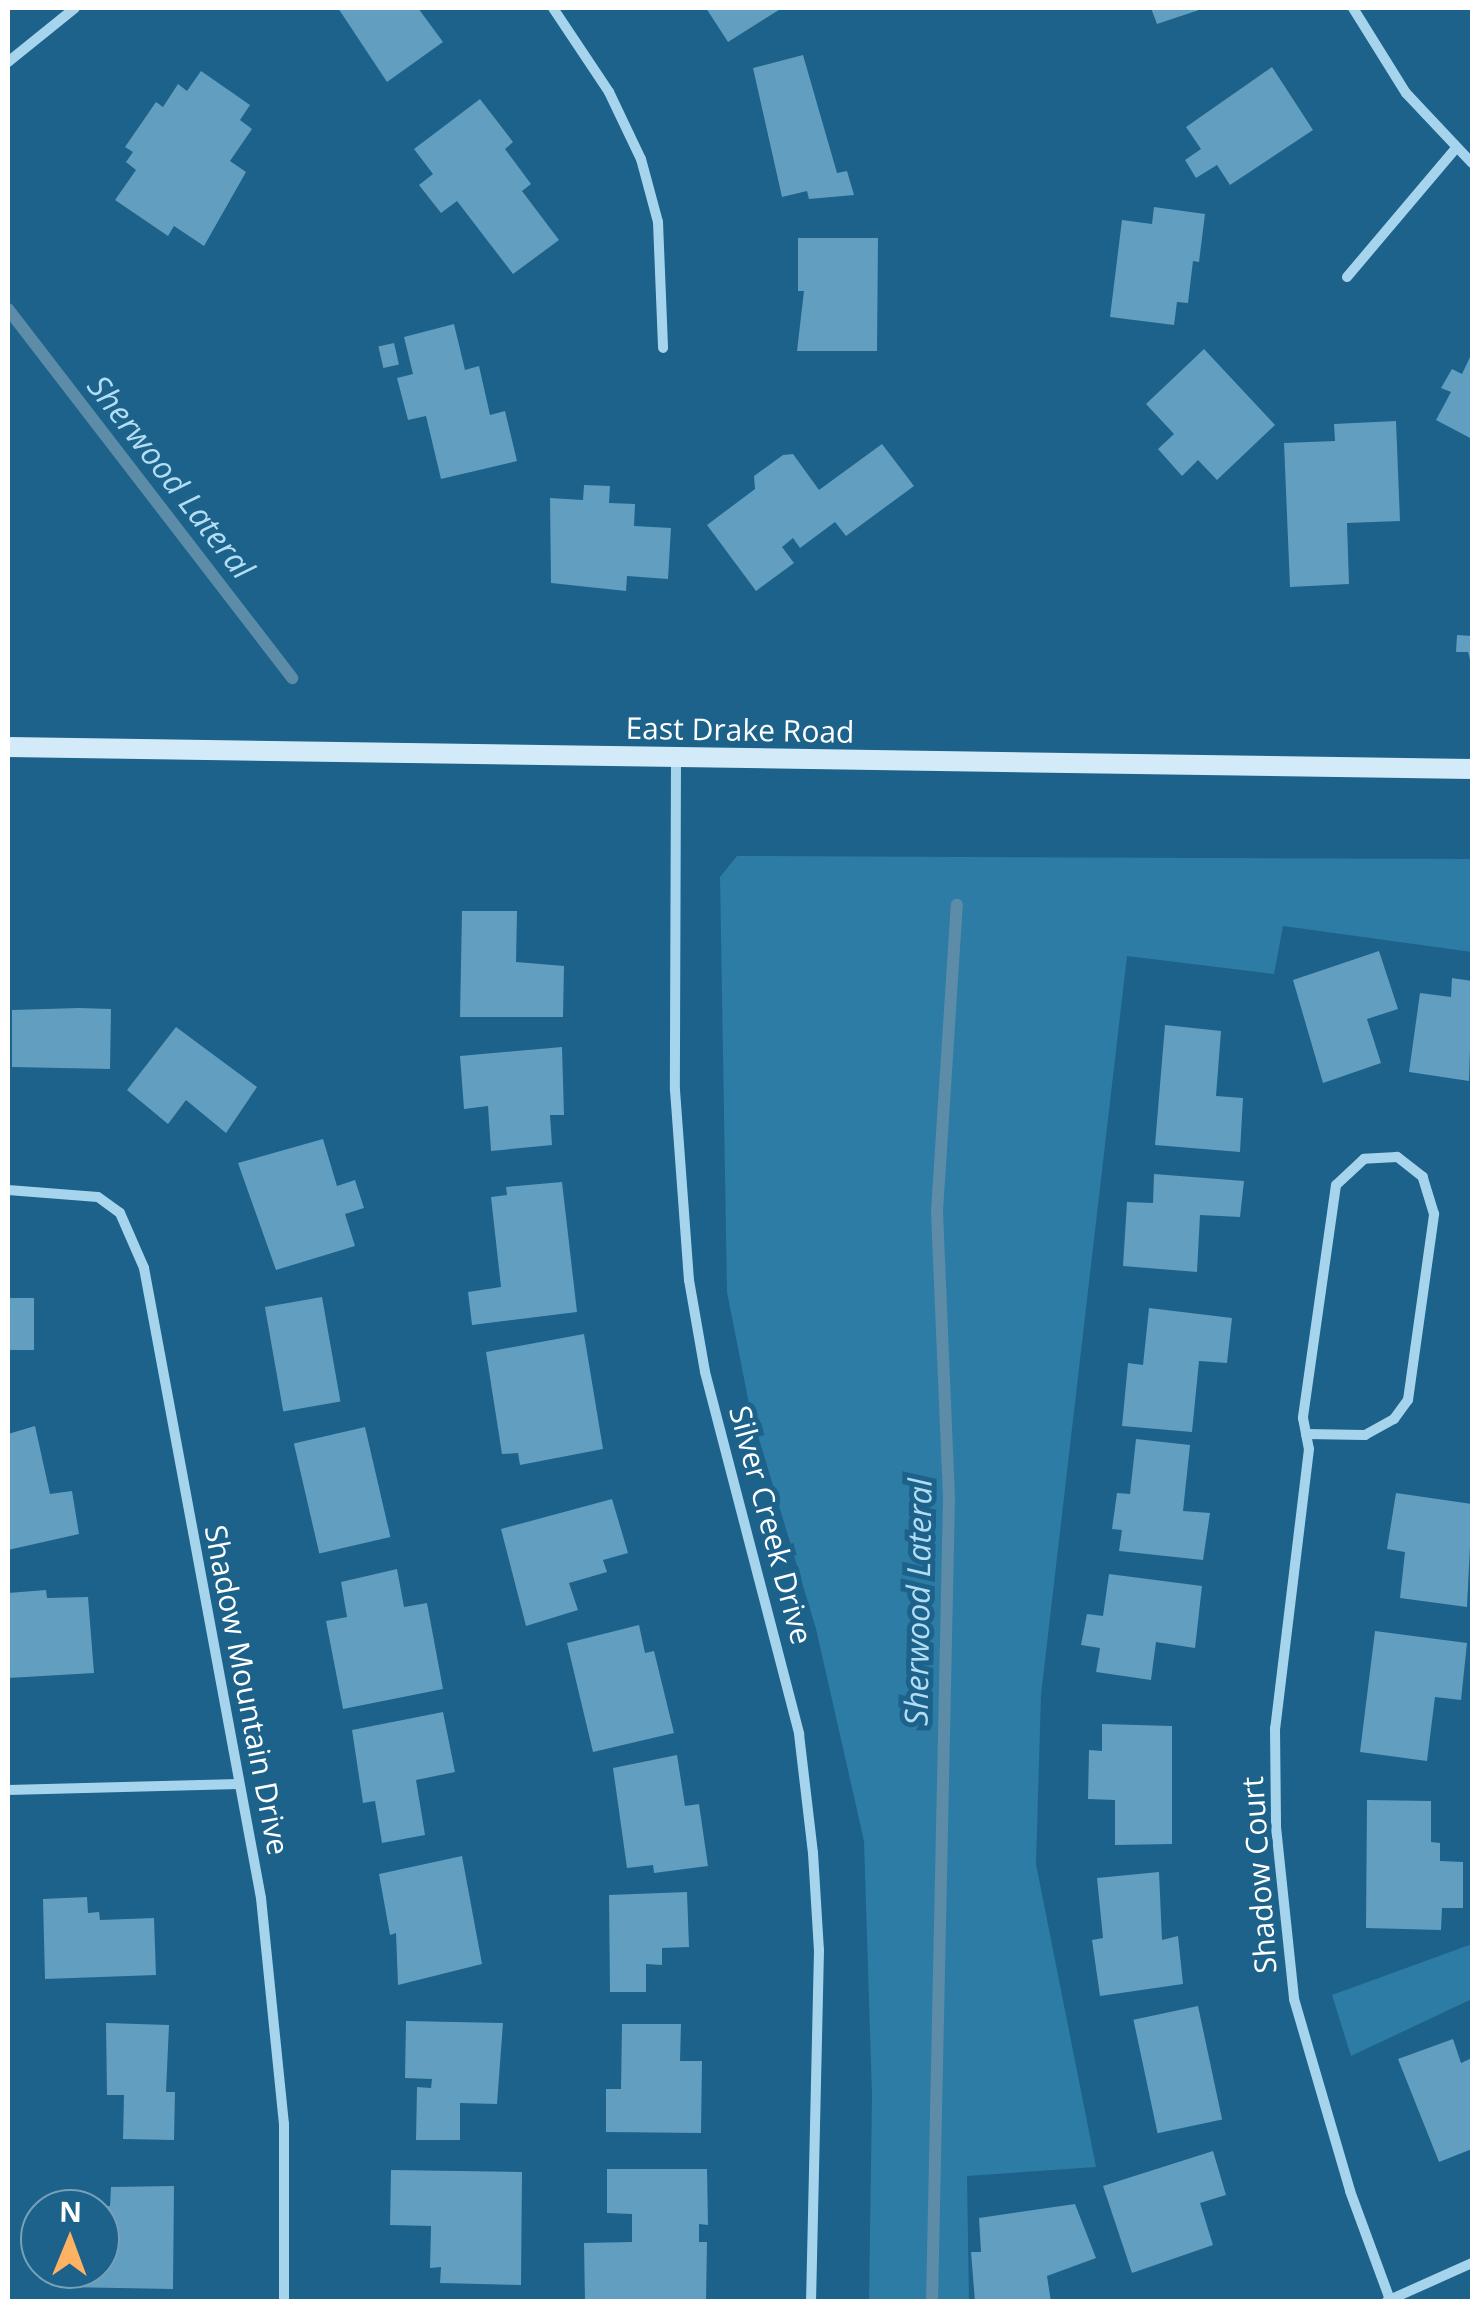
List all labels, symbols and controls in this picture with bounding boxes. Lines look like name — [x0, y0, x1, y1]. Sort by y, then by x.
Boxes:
water label: Sherwood Lateral — [80, 368, 262, 586]
street label: East Drake Road — [625, 710, 855, 750]
street label: Silver Creek Drive — [722, 1402, 820, 1648]
water label: Sherwood Lateral — [897, 1478, 939, 1726]
street label: Shadow Mountain Drive — [197, 1522, 297, 1858]
street label: Shadow Court — [1234, 1775, 1284, 1975]
north arrow — [20, 2189, 120, 2289]
text: N — [59, 2192, 82, 2230]

